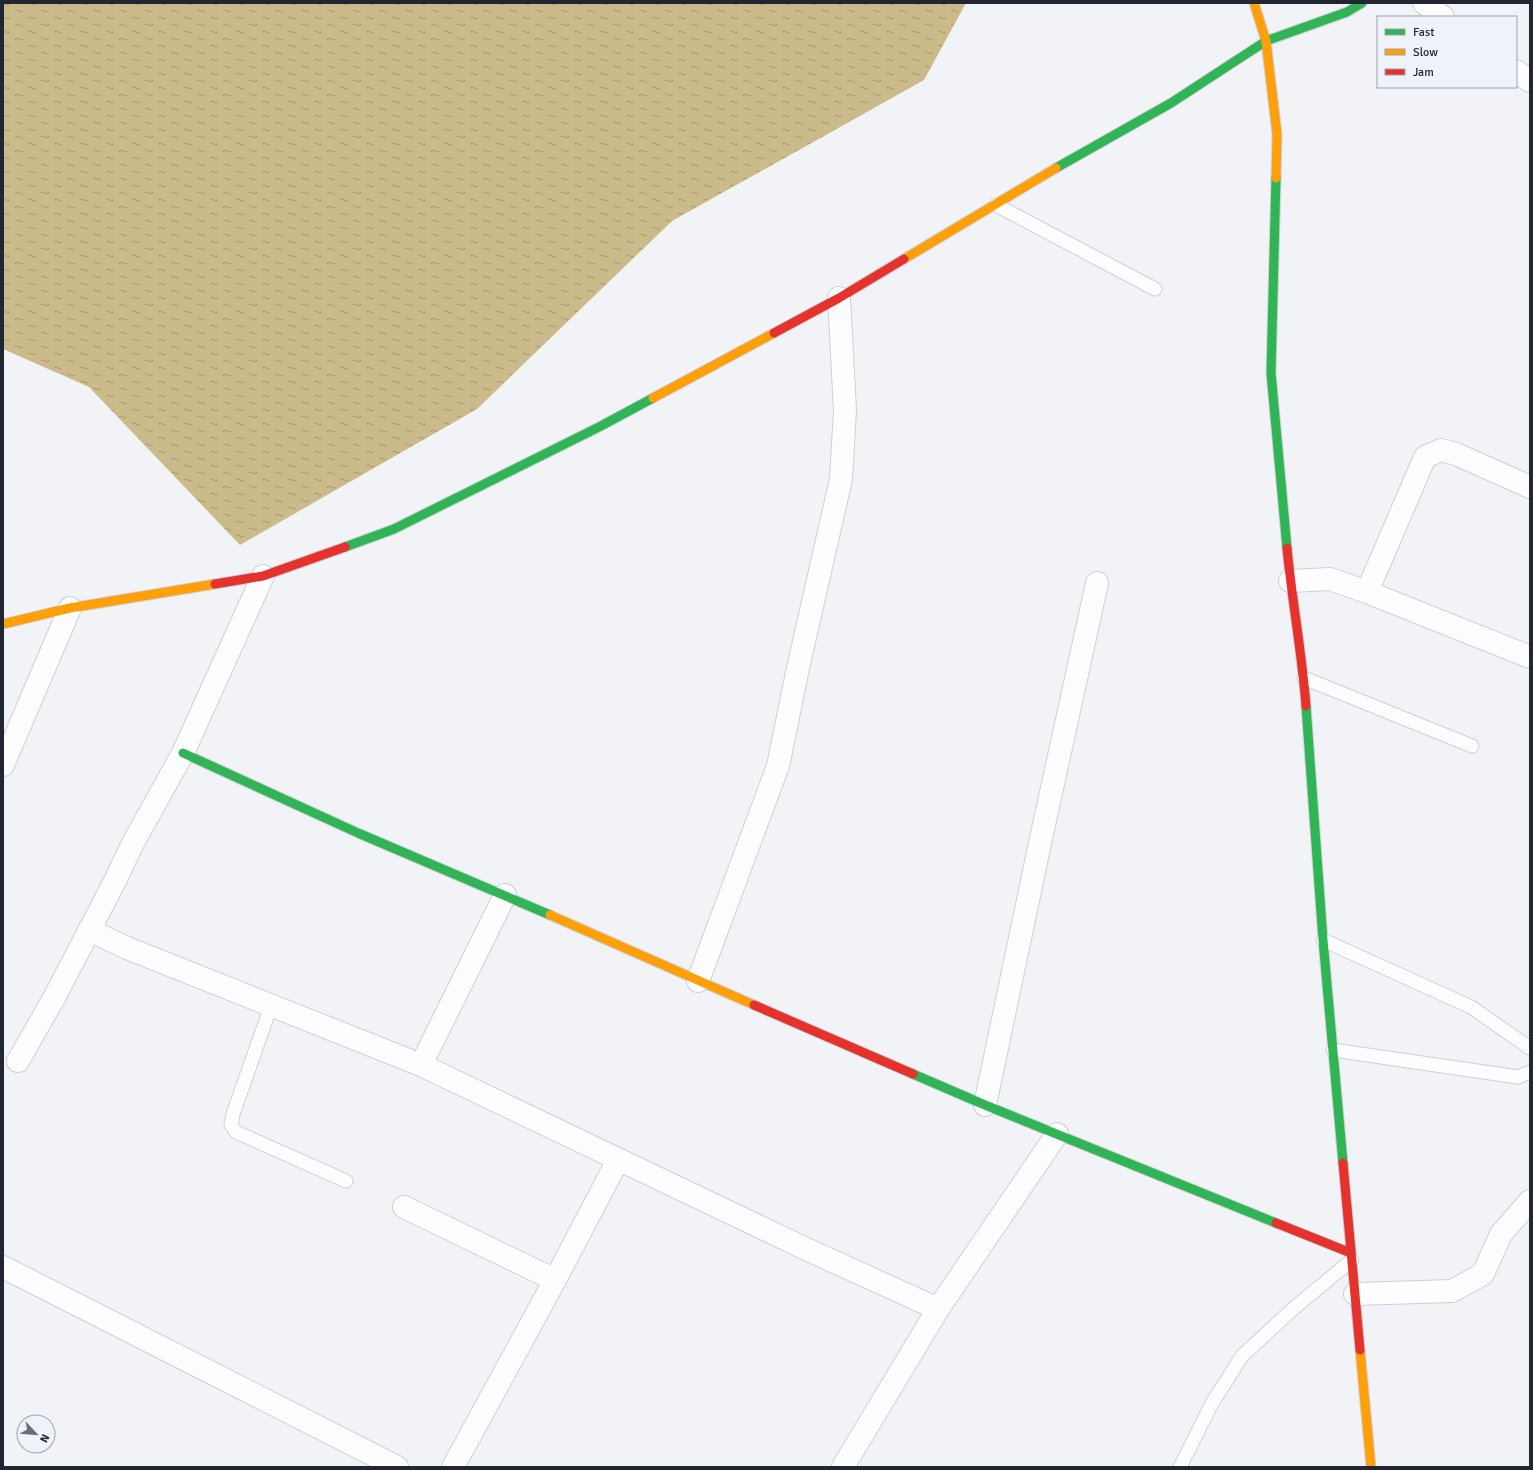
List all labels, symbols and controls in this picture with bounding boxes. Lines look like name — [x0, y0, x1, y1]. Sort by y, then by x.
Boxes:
legend — [1377, 16, 1517, 88]
text: Fast — [1413, 25, 1434, 40]
text: Slow — [1413, 45, 1438, 60]
text: Jam — [1413, 65, 1434, 80]
north arrow — [16, 1414, 56, 1454]
text: N — [37, 1432, 52, 1444]

